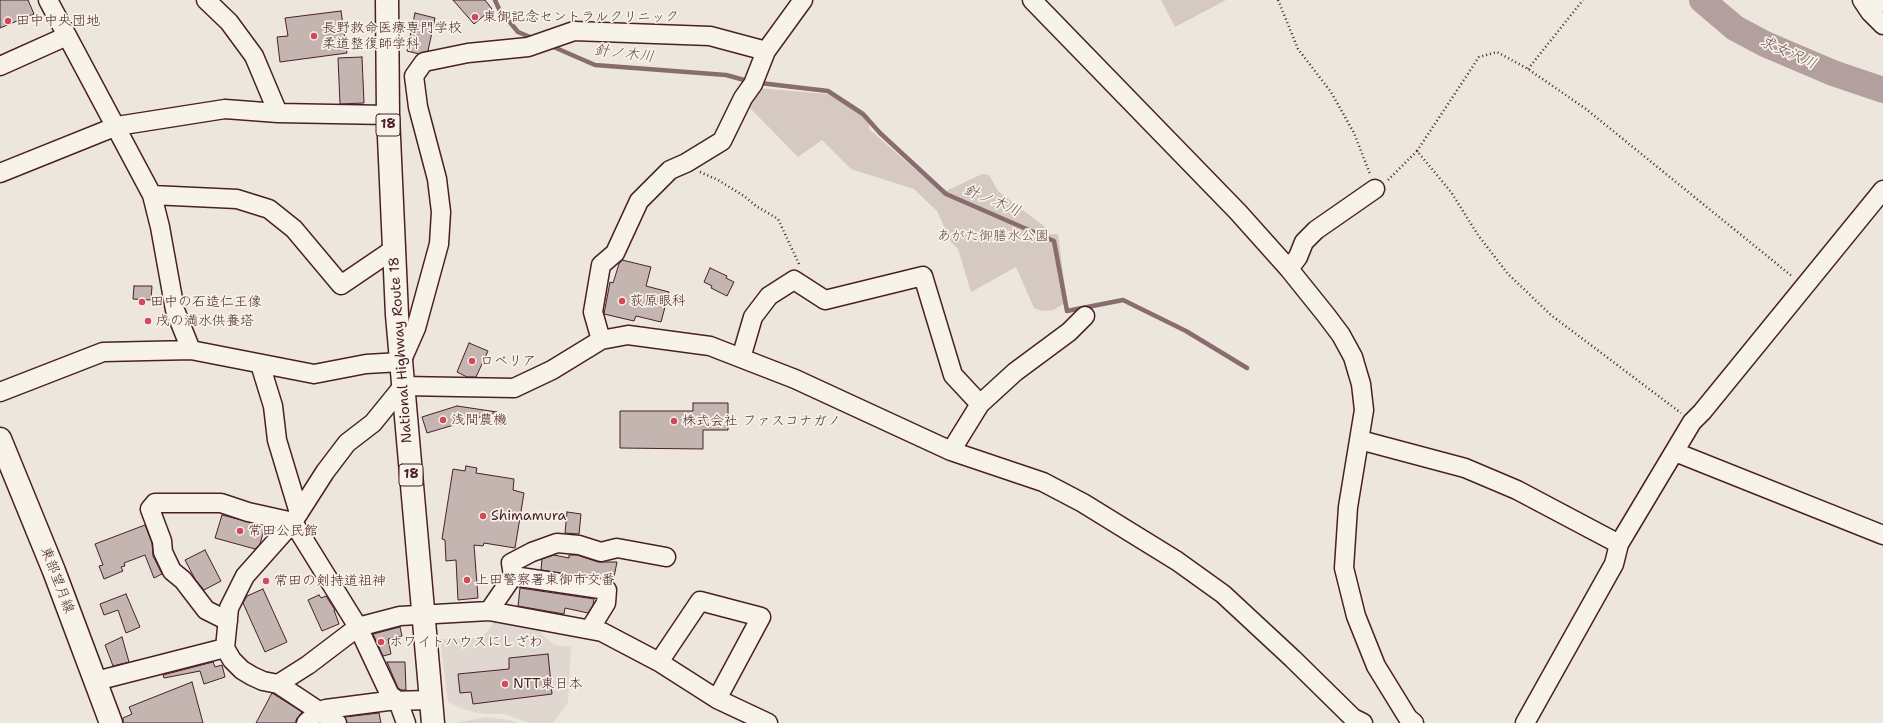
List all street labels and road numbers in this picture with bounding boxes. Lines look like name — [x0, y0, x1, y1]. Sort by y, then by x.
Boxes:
road number: 18 — [376, 114, 400, 136]
street label: National Highway Route 18 — [386, 256, 416, 444]
road number: 18 — [399, 464, 423, 486]
street label: 東部望月線 — [37, 544, 77, 616]

